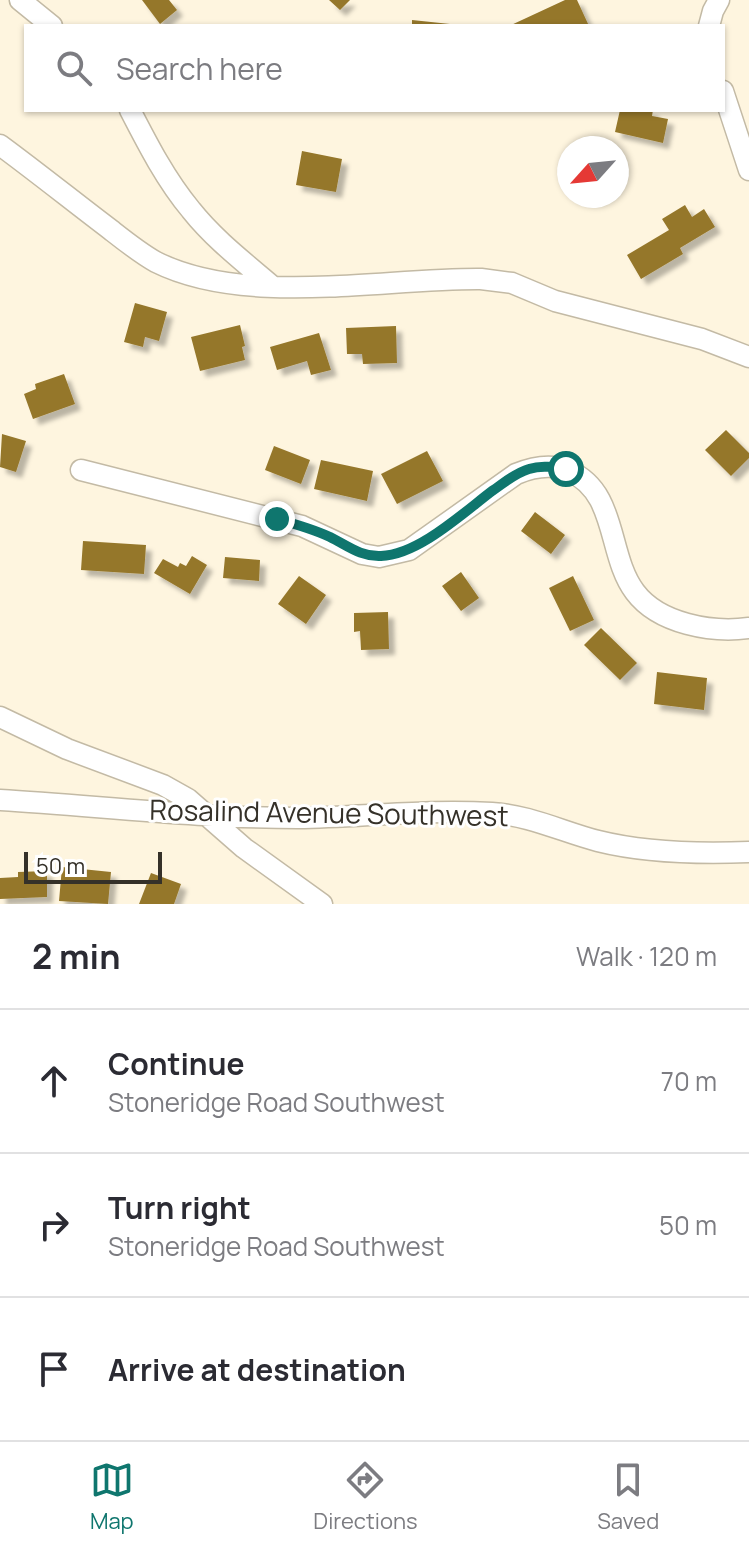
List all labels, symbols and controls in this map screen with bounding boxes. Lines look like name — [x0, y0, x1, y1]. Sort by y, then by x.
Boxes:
search box — [24, 24, 725, 112]
icon: search — [52, 46, 96, 90]
text: Search here — [116, 48, 283, 89]
north arrow — [557, 136, 629, 208]
route start — [548, 451, 584, 487]
route end — [259, 501, 295, 537]
street label: Rosalind Avenue Southwest — [149, 790, 509, 834]
scale bar — [24, 848, 162, 884]
text: 50 m — [36, 851, 85, 881]
text: 2 min — [32, 933, 120, 979]
text: Walk · 120 m — [576, 938, 717, 974]
text: Continue — [108, 1043, 244, 1084]
icon: ahead — [32, 1059, 76, 1103]
text: 70 m — [661, 1063, 717, 1099]
text: Stoneridge Road Southwest — [108, 1084, 445, 1120]
text: Turn right — [108, 1187, 251, 1228]
icon: right — [32, 1203, 76, 1247]
text: 50 m — [659, 1207, 717, 1243]
text: Stoneridge Road Southwest — [108, 1228, 445, 1264]
icon: arrive — [32, 1347, 76, 1391]
text: Arrive at destination — [108, 1349, 406, 1390]
tab: Map — [90, 1458, 134, 1536]
tab: Directions — [313, 1458, 418, 1536]
tab: Saved — [597, 1458, 659, 1536]

